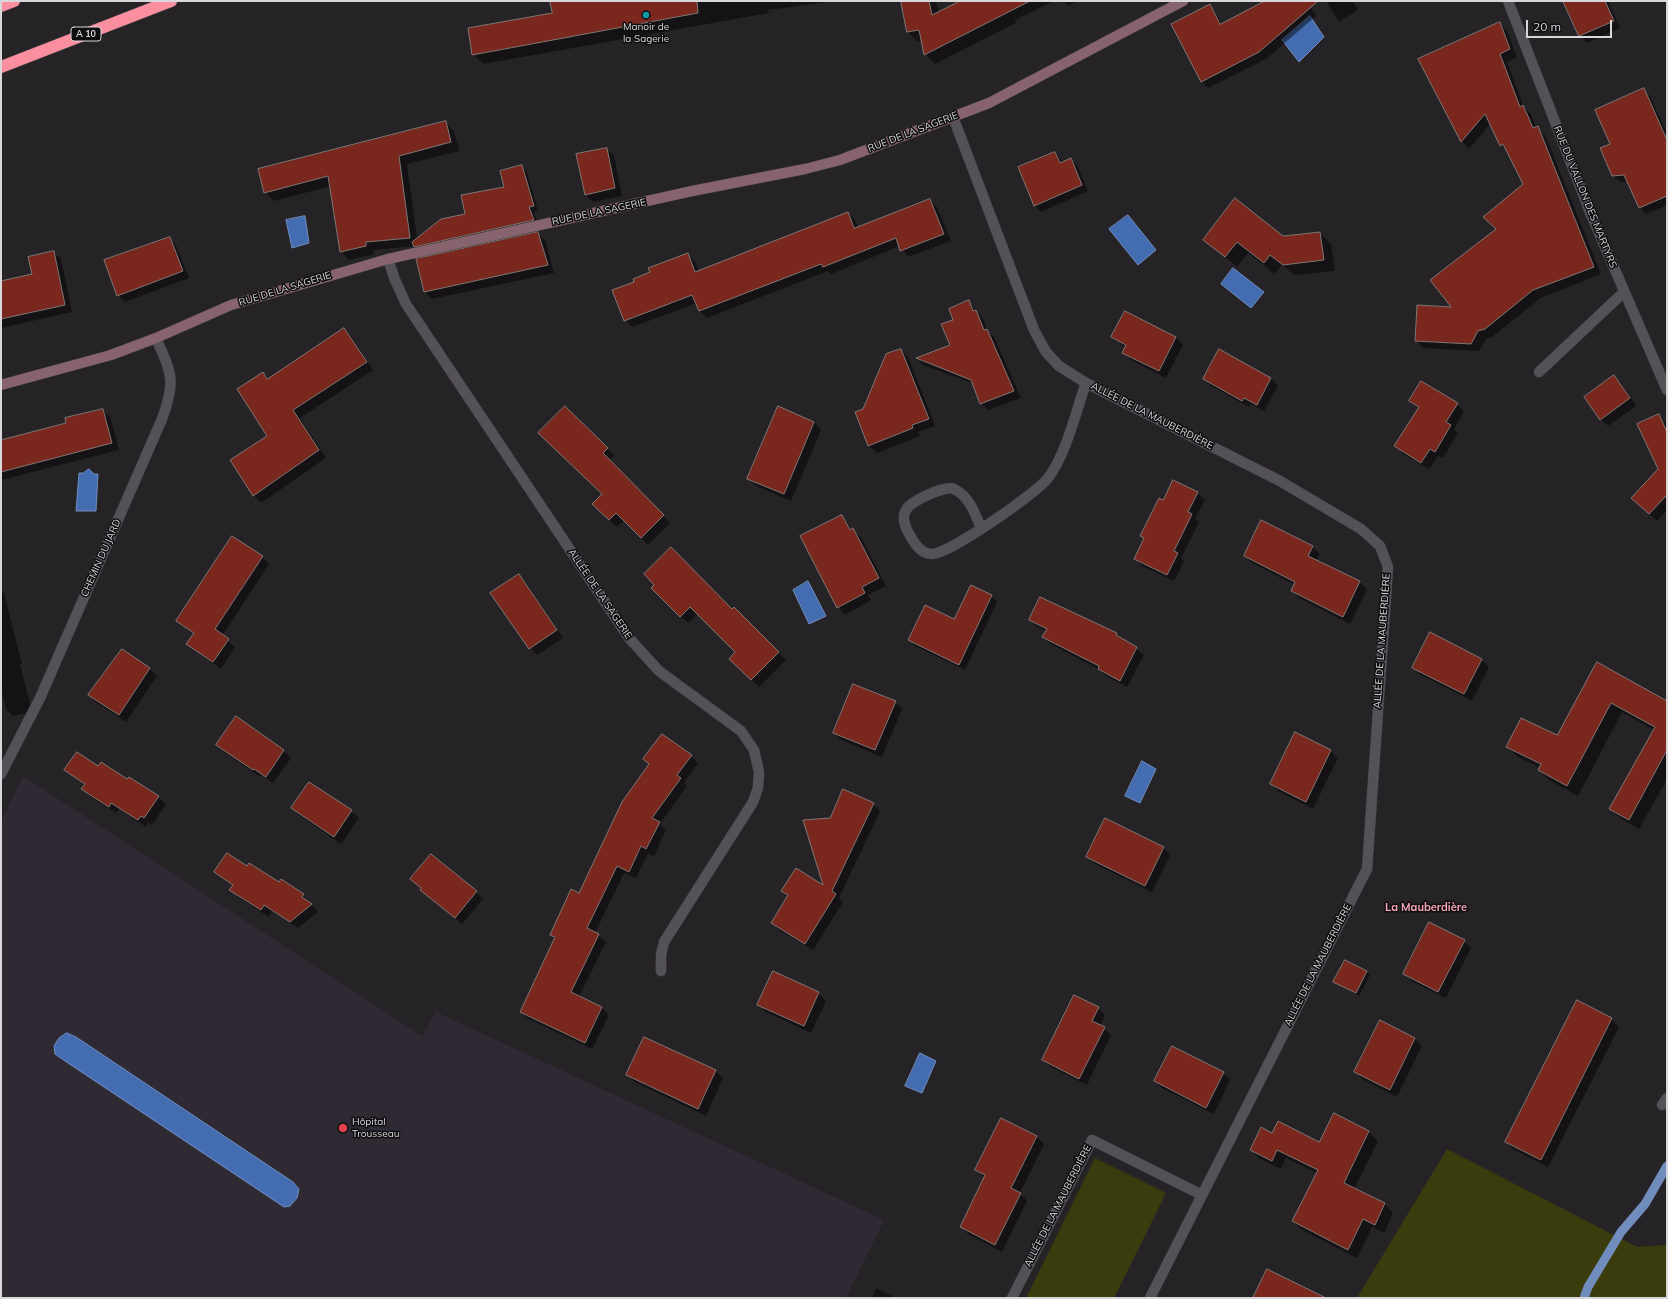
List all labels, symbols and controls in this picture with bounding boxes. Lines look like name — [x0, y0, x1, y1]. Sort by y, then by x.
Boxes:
marker: Manoir de la Sagerie — [641, 10, 651, 20]
scale bar — [1528, 12, 1614, 38]
text: 20 m — [1533, 19, 1561, 34]
place label: Manoir de la Sagerie — [623, 21, 669, 44]
road number: A 10 — [71, 27, 101, 41]
street label: RUE DE LA SAGERIE — [866, 109, 960, 155]
street label: RUE DU VALLON DES MARTYRS — [1551, 124, 1619, 270]
street label: RUE DE LA SAGERIE — [551, 196, 647, 228]
street label: RUE DE LA SAGERIE — [237, 269, 333, 309]
street label: ALLÉE DE LA MAUBERDIÈRE — [1089, 380, 1215, 452]
street label: CHEMIN DU JARD — [78, 517, 124, 599]
street label: ALLÉE DE LA SAGERIE — [565, 547, 635, 641]
street label: ALLÉE DE LA MAUBERDIÈRE — [1371, 573, 1393, 709]
district label: La Mauberdière — [1385, 901, 1467, 915]
street label: ALLÉE DE LA MAUBERDIÈRE — [1282, 902, 1354, 1028]
place label: Hôpital Trousseau — [352, 1116, 399, 1140]
marker: Hôpital Trousseau — [337, 1122, 349, 1134]
street label: ALLÉE DE LA MAUBERDIÈRE — [1022, 1143, 1094, 1269]

